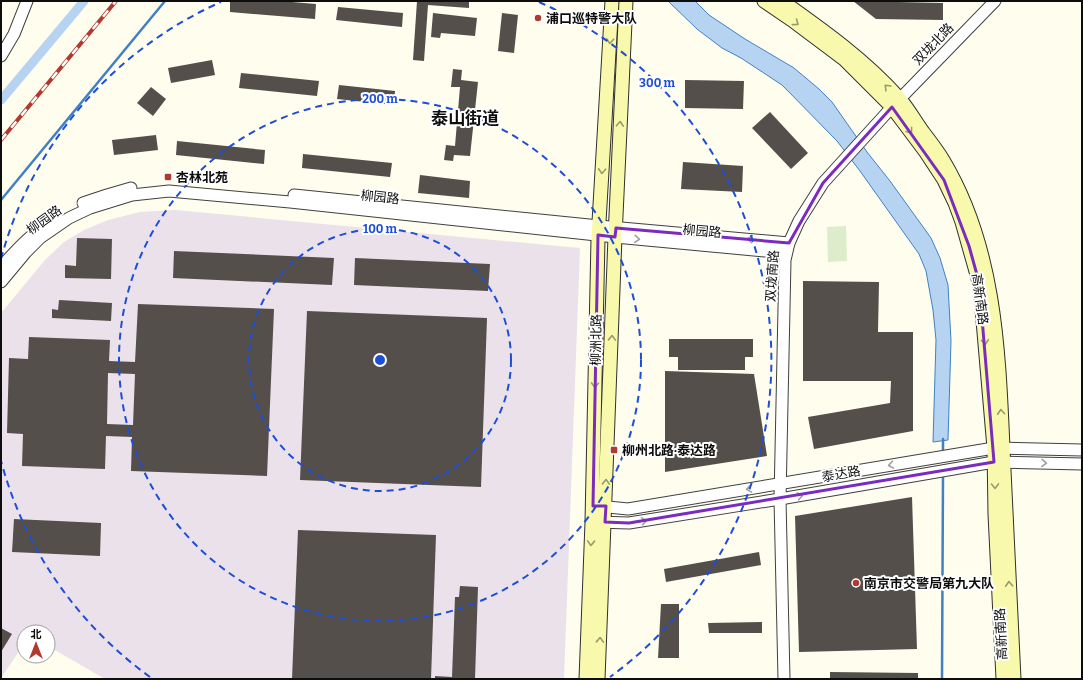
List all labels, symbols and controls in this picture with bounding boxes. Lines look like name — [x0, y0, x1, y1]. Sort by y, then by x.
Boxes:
place label: 浦口巡特警大队 — [546, 11, 637, 26]
marker: 浦口巡特警大队 — [533, 13, 543, 23]
one-way arrow — [792, 18, 799, 25]
street label: 双垅北路 — [910, 20, 956, 68]
one-way arrow — [605, 38, 614, 44]
text: 300 m — [639, 76, 675, 90]
one-way arrow — [884, 84, 892, 92]
text: 200 m — [362, 92, 398, 106]
district label: 泰山街道 — [431, 108, 499, 129]
one-way arrow — [616, 121, 625, 127]
one-way arrow — [906, 127, 913, 134]
one-way arrow — [598, 168, 606, 174]
place label: 杏林北苑 — [176, 170, 228, 185]
marker: 杏林北苑 — [163, 172, 173, 182]
street label: 柳园路 — [360, 188, 400, 206]
street label: 柳园路 — [24, 202, 64, 238]
text: 100 m — [363, 222, 398, 236]
street label: 柳园路 — [682, 222, 722, 240]
one-way arrow — [634, 234, 640, 243]
one-way arrow — [747, 235, 753, 244]
street label: 双垅南路 — [763, 250, 781, 302]
street label: 高新南路 — [969, 272, 991, 326]
street label: 柳洲北路 — [588, 314, 604, 366]
one-way arrow — [607, 335, 616, 341]
one-way arrow — [981, 339, 990, 345]
centre of rings — [373, 353, 387, 367]
one-way arrow — [591, 382, 599, 388]
one-way arrow — [996, 409, 1005, 415]
place label: 柳州北路·泰达路 — [622, 443, 716, 458]
marker: 柳州北路·泰达路 — [609, 445, 619, 455]
one-way arrow — [1041, 459, 1047, 467]
one-way arrow — [888, 460, 895, 469]
street label: 泰达路 — [820, 463, 862, 485]
one-way arrow — [602, 479, 611, 485]
one-way arrow — [991, 483, 999, 489]
one-way arrow — [746, 484, 753, 492]
one-way arrow — [797, 492, 803, 501]
one-way arrow — [641, 517, 647, 526]
one-way arrow — [587, 540, 596, 546]
place label: 南京市交警局第九大队 — [864, 576, 994, 591]
marker: 南京市交警局第九大队 — [851, 578, 861, 588]
one-way arrow — [1005, 581, 1014, 587]
street label: 高新南路 — [992, 608, 1010, 660]
north arrow — [16, 624, 56, 664]
text: 北 — [31, 628, 42, 641]
one-way arrow — [596, 637, 604, 643]

